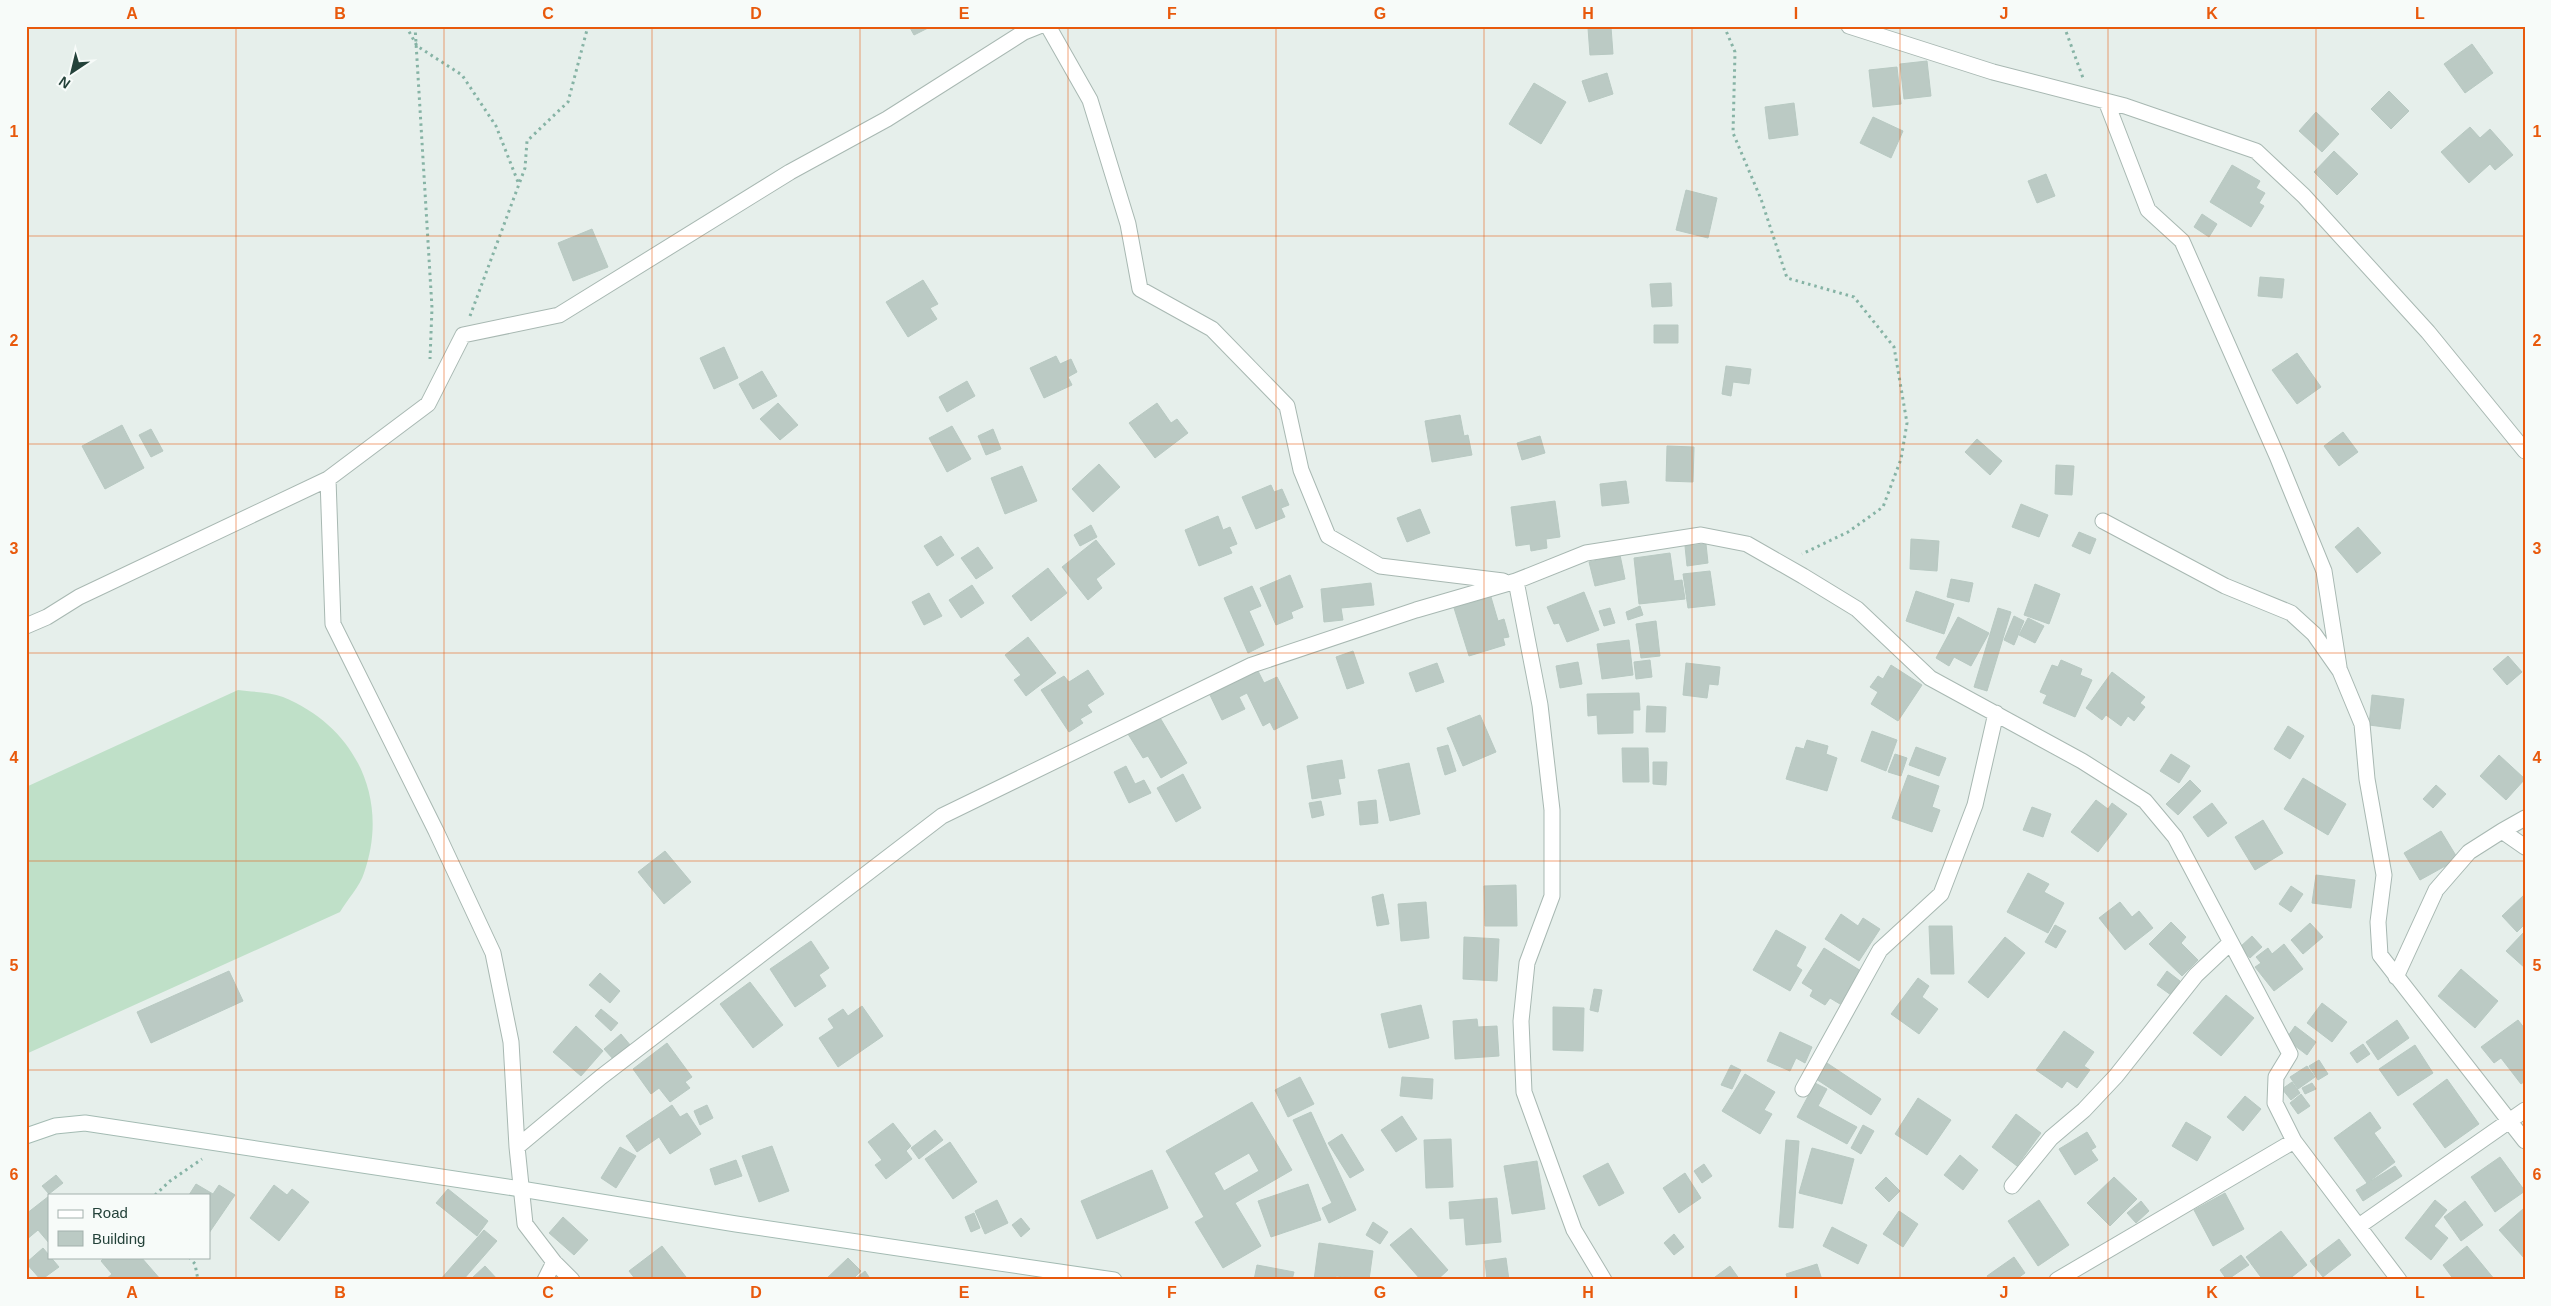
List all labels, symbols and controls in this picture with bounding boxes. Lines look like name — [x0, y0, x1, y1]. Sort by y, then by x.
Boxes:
text: A — [126, 5, 138, 22]
text: B — [334, 5, 346, 22]
text: C — [542, 5, 554, 22]
text: D — [750, 5, 762, 22]
text: E — [959, 5, 970, 22]
text: F — [1167, 5, 1177, 22]
text: G — [1374, 5, 1386, 22]
text: H — [1582, 5, 1594, 22]
text: I — [1794, 5, 1798, 22]
text: J — [2000, 5, 2008, 22]
text: K — [2206, 5, 2218, 22]
text: L — [2415, 5, 2425, 22]
north arrow — [48, 48, 98, 98]
text: N — [56, 73, 73, 92]
text: 1 — [10, 123, 19, 140]
text: 1 — [2533, 123, 2542, 140]
text: 2 — [10, 332, 19, 349]
text: 2 — [2533, 332, 2542, 349]
text: 3 — [10, 540, 19, 557]
text: 3 — [2533, 540, 2542, 557]
text: 4 — [10, 749, 19, 766]
text: 4 — [2533, 749, 2542, 766]
text: 5 — [10, 957, 19, 974]
text: 5 — [2533, 957, 2542, 974]
text: 6 — [10, 1166, 19, 1183]
text: 6 — [2533, 1166, 2542, 1183]
legend — [48, 1194, 210, 1258]
text: Road — [92, 1204, 128, 1221]
text: Building — [92, 1230, 145, 1247]
text: A — [126, 1284, 138, 1301]
text: B — [334, 1284, 346, 1301]
text: C — [542, 1284, 554, 1301]
text: D — [750, 1284, 762, 1301]
text: E — [959, 1284, 970, 1301]
text: F — [1167, 1284, 1177, 1301]
text: G — [1374, 1284, 1386, 1301]
text: H — [1582, 1284, 1594, 1301]
text: I — [1794, 1284, 1798, 1301]
text: J — [2000, 1284, 2008, 1301]
text: K — [2206, 1284, 2218, 1301]
text: L — [2415, 1284, 2425, 1301]

